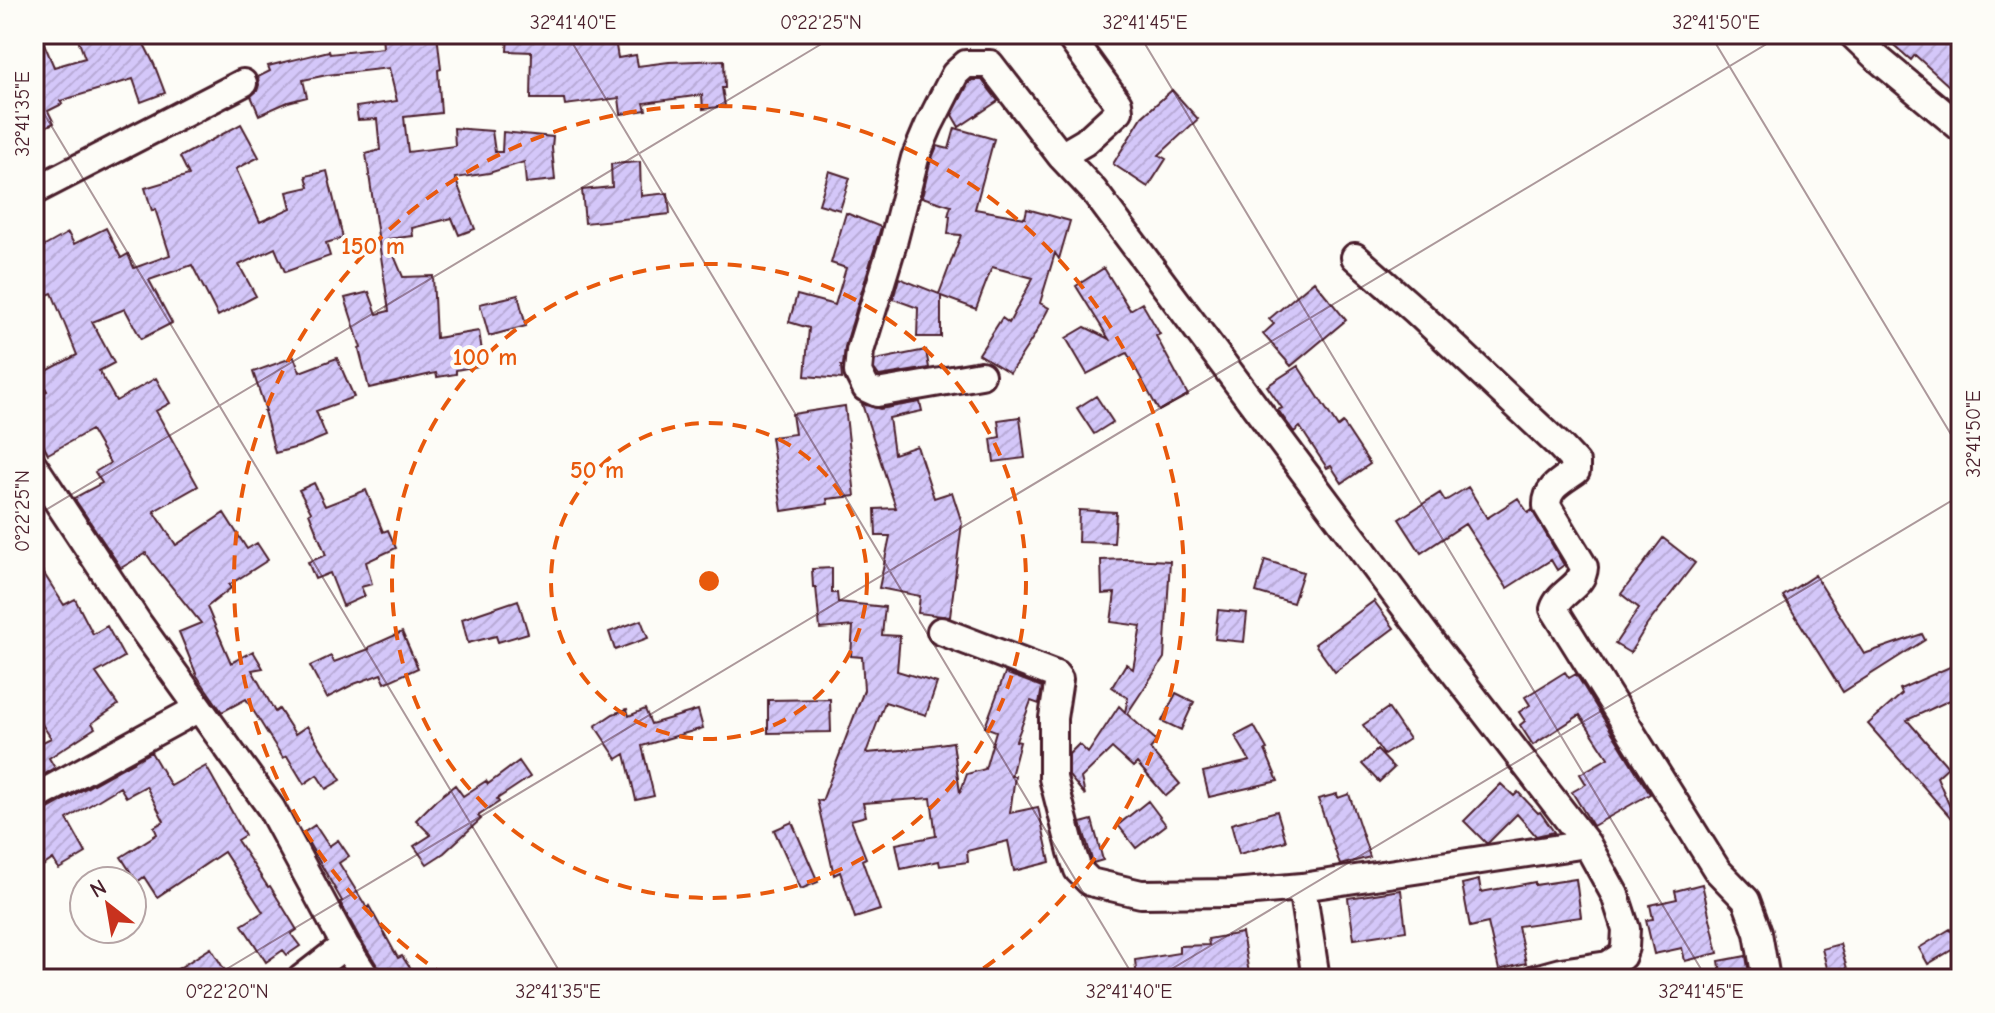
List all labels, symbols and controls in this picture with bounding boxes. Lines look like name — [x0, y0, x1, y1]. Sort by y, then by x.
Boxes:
text: 32°41'40"E — [530, 11, 616, 34]
text: 0°22'25"N — [780, 11, 862, 34]
text: 32°41'45"E — [1102, 11, 1188, 34]
text: 32°41'50"E — [1672, 11, 1760, 34]
text: 32°41'35"E — [11, 71, 34, 157]
text: 150 m — [341, 232, 405, 260]
text: 100 m — [453, 343, 517, 371]
text: 32°41'50"E — [1962, 390, 1985, 478]
text: 50 m — [570, 456, 624, 484]
text: 0°22'25"N — [11, 470, 34, 552]
centre of rings — [695, 567, 723, 595]
north arrow — [68, 865, 148, 945]
text: N — [85, 874, 111, 904]
text: 0°22'20"N — [185, 980, 269, 1003]
text: 32°41'35"E — [515, 980, 601, 1003]
text: 32°41'40"E — [1086, 980, 1172, 1003]
text: 32°41'45"E — [1658, 980, 1744, 1003]

